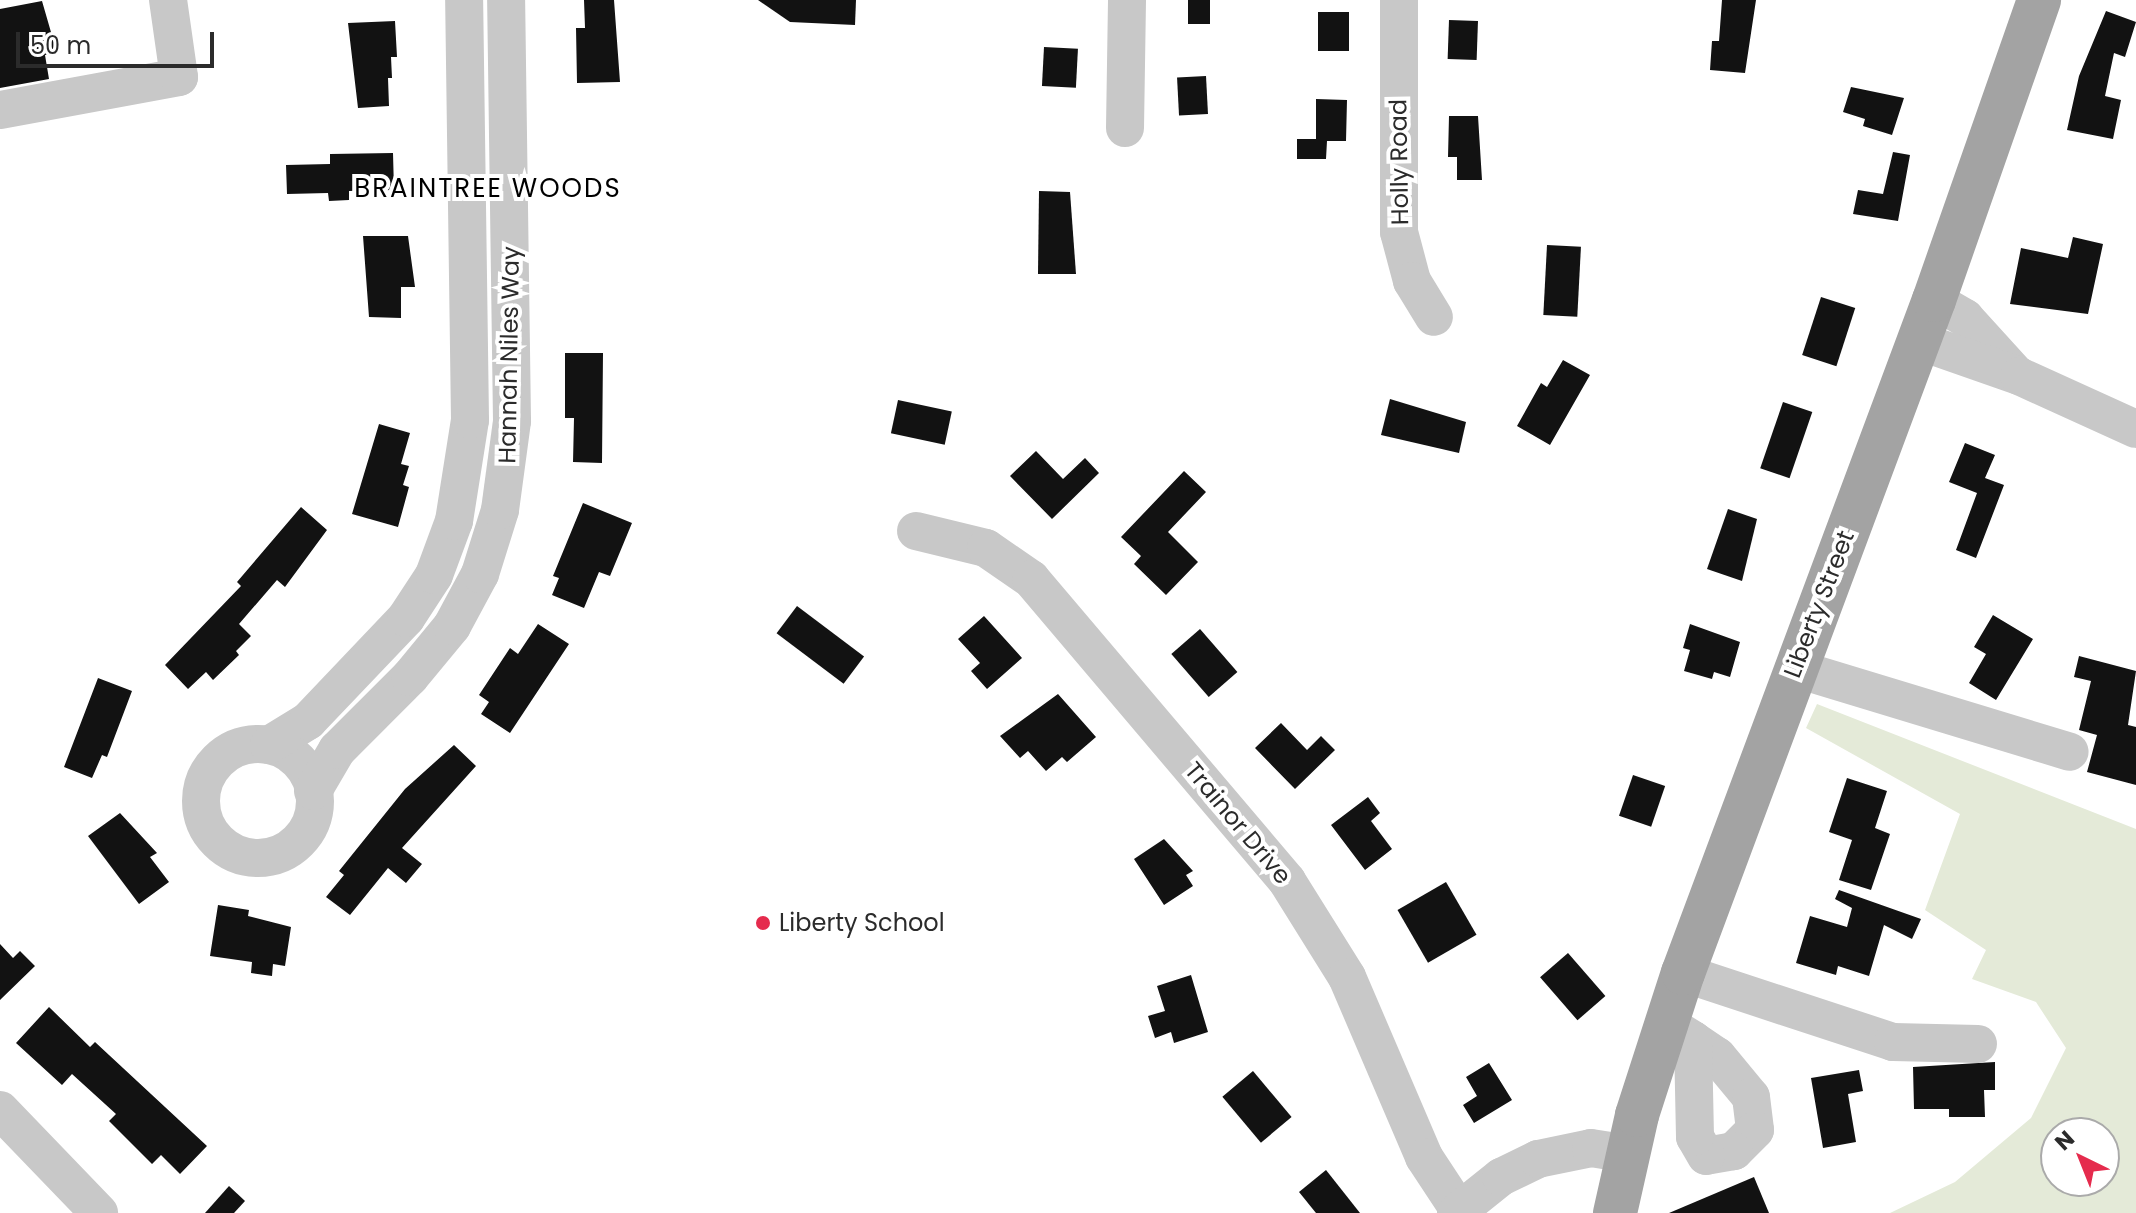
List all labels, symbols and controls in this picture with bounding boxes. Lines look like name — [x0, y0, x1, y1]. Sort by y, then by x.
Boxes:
scale bar — [20, 16, 218, 66]
text: 50 m — [30, 29, 91, 62]
street label: Holly Road — [1384, 99, 1414, 225]
district label: BRAINTREE WOODS — [354, 173, 622, 205]
street label: Hannah Niles Way — [493, 246, 525, 464]
street label: Liberty Street — [1778, 526, 1860, 682]
street label: Trainor Drive — [1179, 756, 1297, 890]
place label: Liberty School — [779, 909, 945, 937]
marker: Liberty School — [754, 914, 772, 932]
north arrow — [2040, 1117, 2120, 1197]
text: N — [2048, 1124, 2081, 1158]

